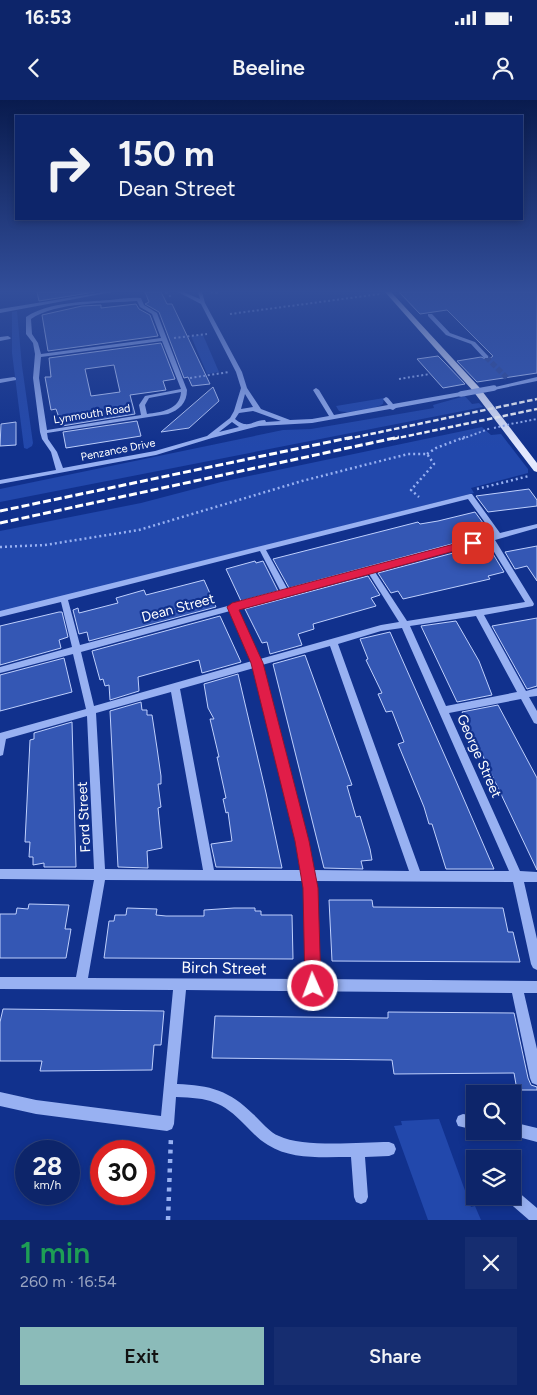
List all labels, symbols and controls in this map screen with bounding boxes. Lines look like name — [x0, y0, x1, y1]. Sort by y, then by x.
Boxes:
text: 16:53 — [25, 6, 71, 29]
icon: back — [20, 54, 48, 82]
text: Beeline — [232, 54, 305, 81]
icon: person — [489, 54, 517, 82]
text: 150 m — [118, 133, 215, 175]
icon: right — [35, 135, 100, 200]
text: Dean Street — [118, 175, 236, 202]
street label: Lynmouth Road — [53, 401, 131, 427]
street label: Penzance Drive — [80, 436, 156, 464]
pin — [452, 522, 494, 564]
icon: arrive — [459, 529, 487, 557]
street label: Dean Street — [140, 590, 216, 626]
street label: George Street — [453, 712, 505, 800]
street label: Ford Street — [74, 781, 94, 853]
street label: Birch Street — [181, 958, 267, 978]
position arrow — [286, 959, 338, 1011]
map controls — [466, 1085, 521, 1205]
button: search — [466, 1085, 521, 1140]
speed limit sign: 30 — [90, 1140, 155, 1205]
button: layers — [466, 1150, 521, 1205]
text: 28 — [33, 1151, 62, 1181]
text: km/h — [34, 1178, 61, 1192]
text: 1 min — [20, 1234, 90, 1271]
button: close — [465, 1237, 517, 1289]
text: 260 m · 16:54 — [20, 1272, 117, 1291]
button: Exit — [20, 1327, 264, 1385]
button: Share — [274, 1327, 517, 1385]

